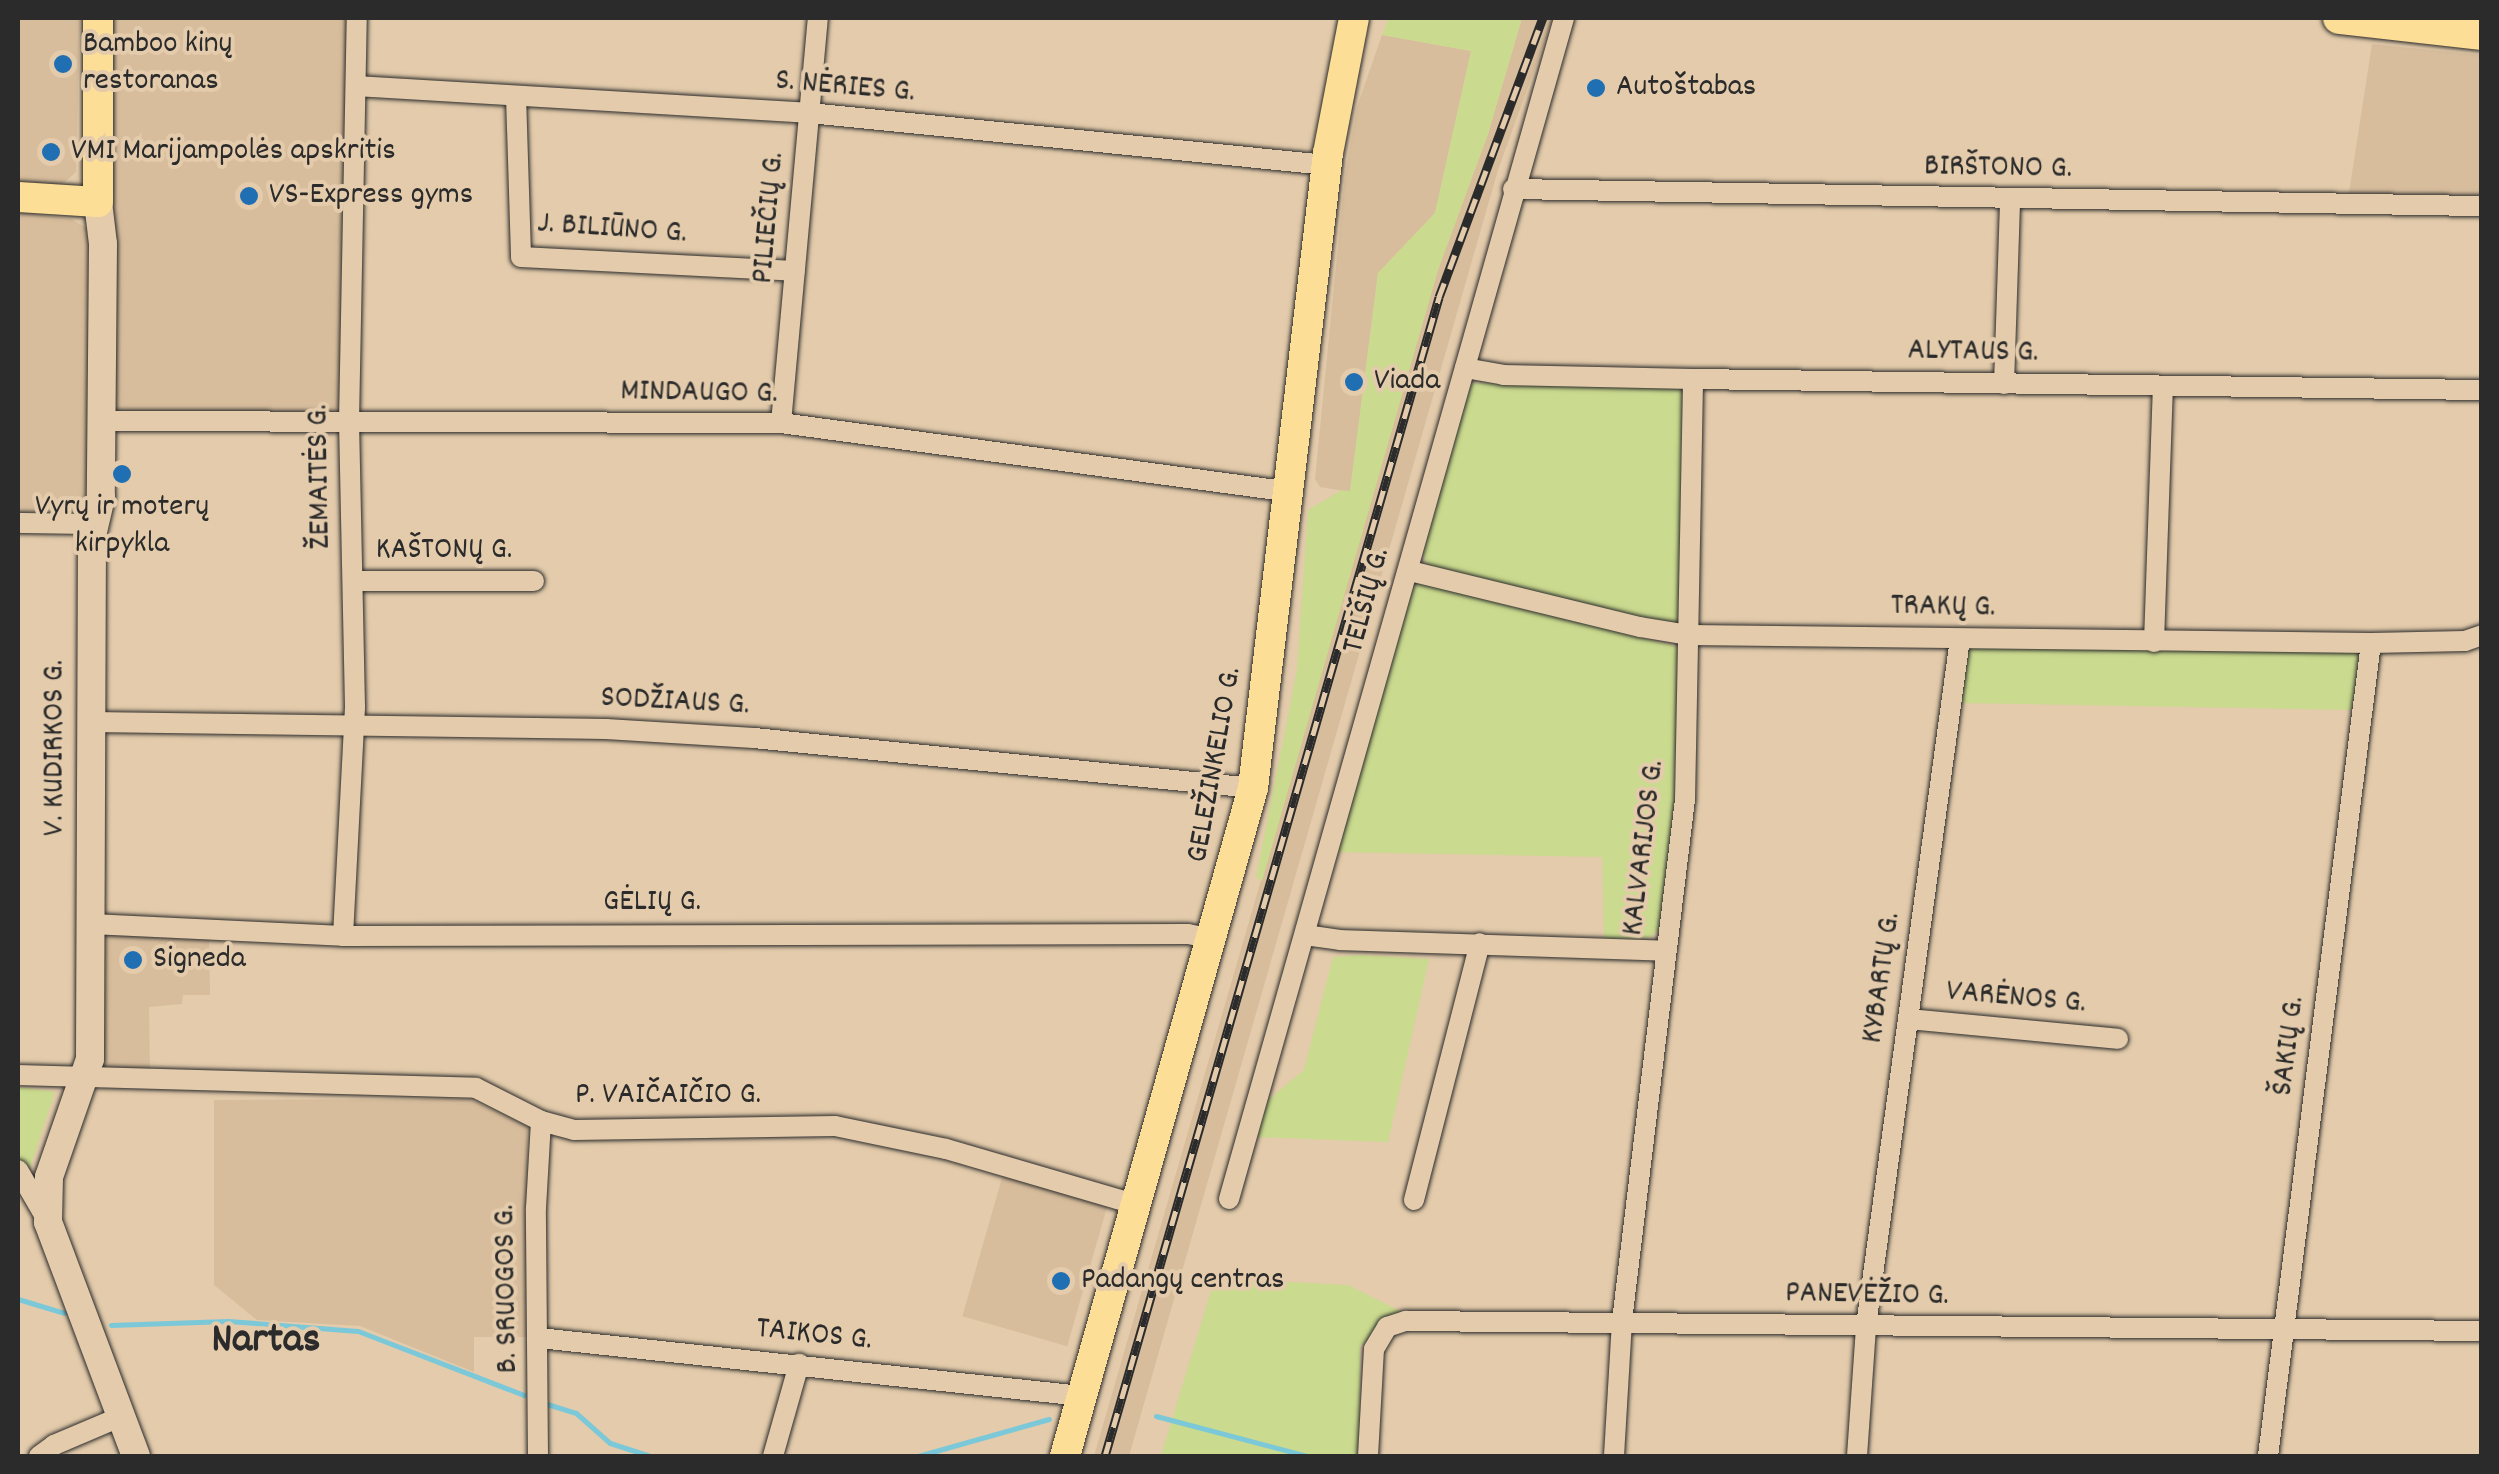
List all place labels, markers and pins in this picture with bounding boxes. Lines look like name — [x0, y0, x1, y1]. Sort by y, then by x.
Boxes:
place label: Bamboo kinų restoranas — [83, 27, 232, 102]
marker: Bamboo kinų restoranas — [52, 53, 74, 75]
place label: Autoštabas — [1616, 69, 1756, 107]
marker: Autoštabas — [1585, 77, 1607, 99]
place label: VMI Marijampolės apskritis — [71, 133, 396, 171]
marker: VMI Marijampolės apskritis — [40, 141, 62, 163]
place label: VS-Express gyms — [269, 177, 473, 215]
marker: VS-Express gyms — [238, 185, 260, 207]
place label: Viada — [1374, 363, 1440, 401]
marker: Viada — [1343, 371, 1365, 393]
marker: Vyrų ir moterų kirpykla — [111, 463, 133, 485]
place label: Vyrų ir moterų kirpykla — [35, 490, 209, 565]
place label: Signeda — [153, 941, 246, 979]
marker: Signeda — [122, 949, 144, 971]
place label: Padangų centras — [1081, 1262, 1284, 1300]
marker: Padangų centras — [1050, 1270, 1072, 1292]

